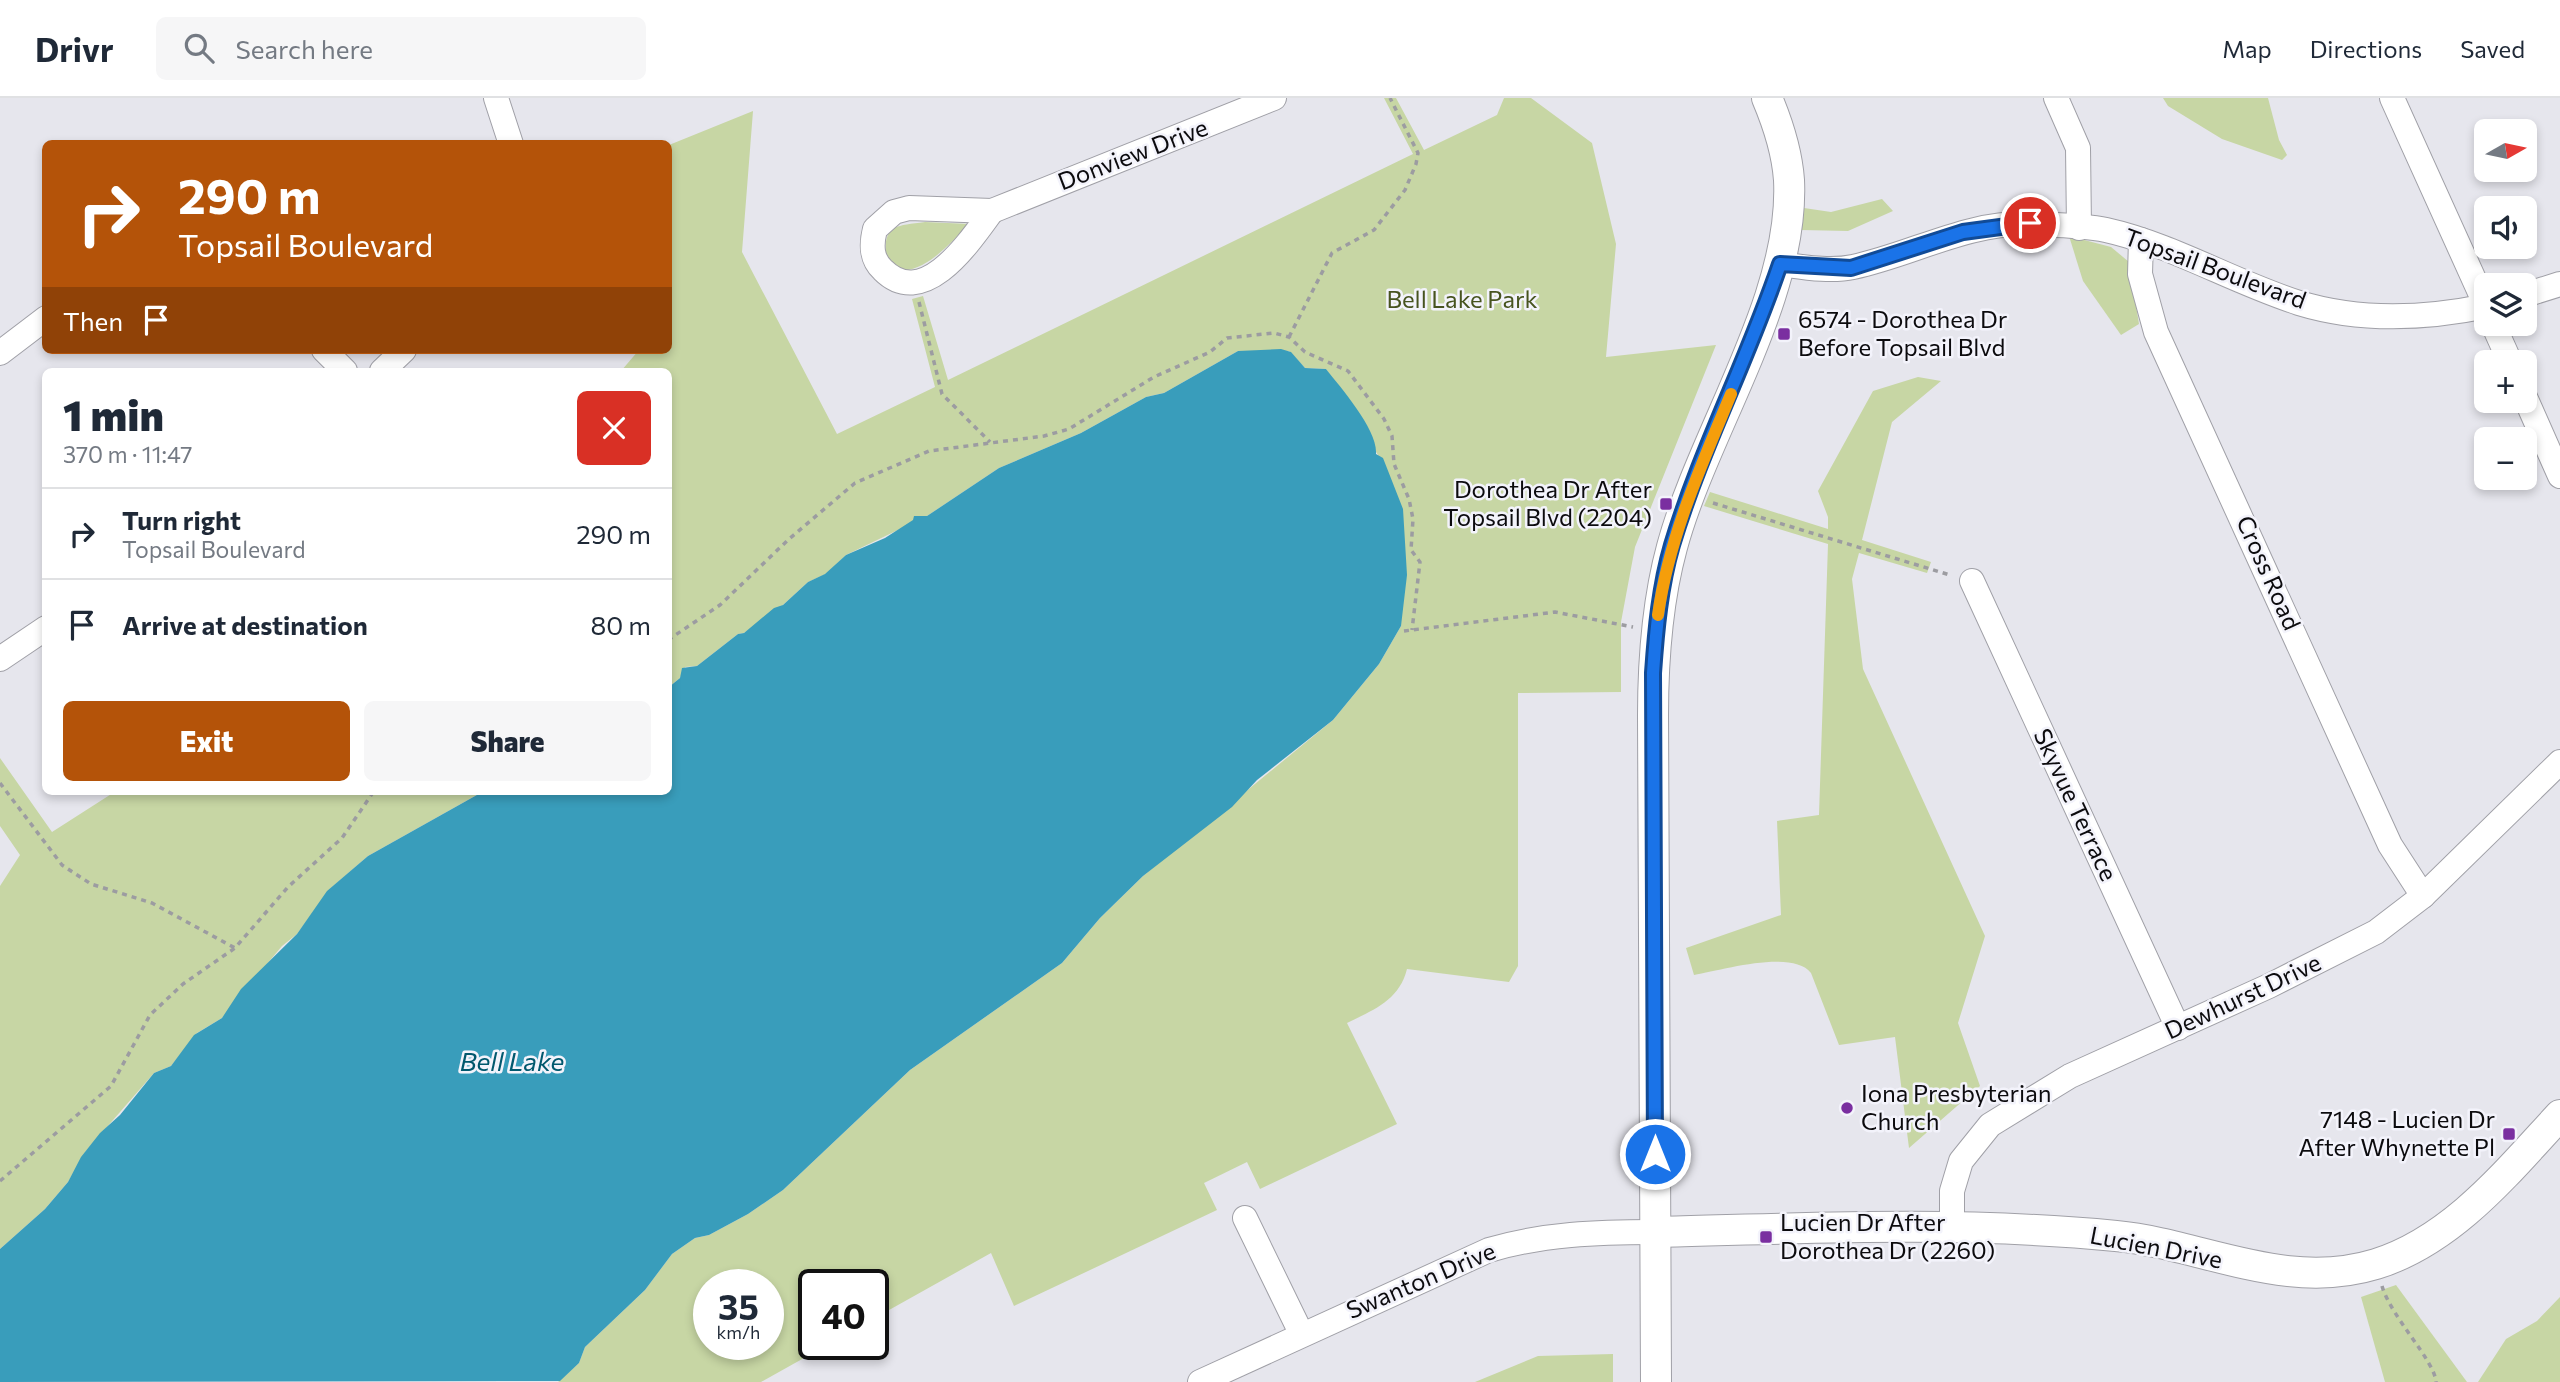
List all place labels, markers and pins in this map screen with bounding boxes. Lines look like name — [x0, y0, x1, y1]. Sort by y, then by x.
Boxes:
pin — [2000, 193, 2060, 253]
place label: 6574 - Dorothea Dr Before Topsail Blvd — [1798, 304, 2008, 361]
marker: 6574 - Dorothea Dr Before Topsail Blvd — [1776, 326, 1792, 342]
place label: Dorothea Dr After Topsail Blvd (2204) — [1443, 474, 1652, 531]
marker: Dorothea Dr After Topsail Blvd (2204) — [1658, 496, 1674, 512]
place label: Iona Presbyterian Church — [1861, 1078, 2051, 1135]
marker: Iona Presbyterian Church — [1839, 1100, 1855, 1116]
place label: 7148 - Lucien Dr After Whynette Pl — [2298, 1104, 2495, 1161]
marker: 7148 - Lucien Dr After Whynette Pl — [2501, 1126, 2517, 1142]
place label: Lucien Dr After Dorothea Dr (2260) — [1780, 1207, 1995, 1264]
marker: Lucien Dr After Dorothea Dr (2260) — [1758, 1229, 1774, 1245]

